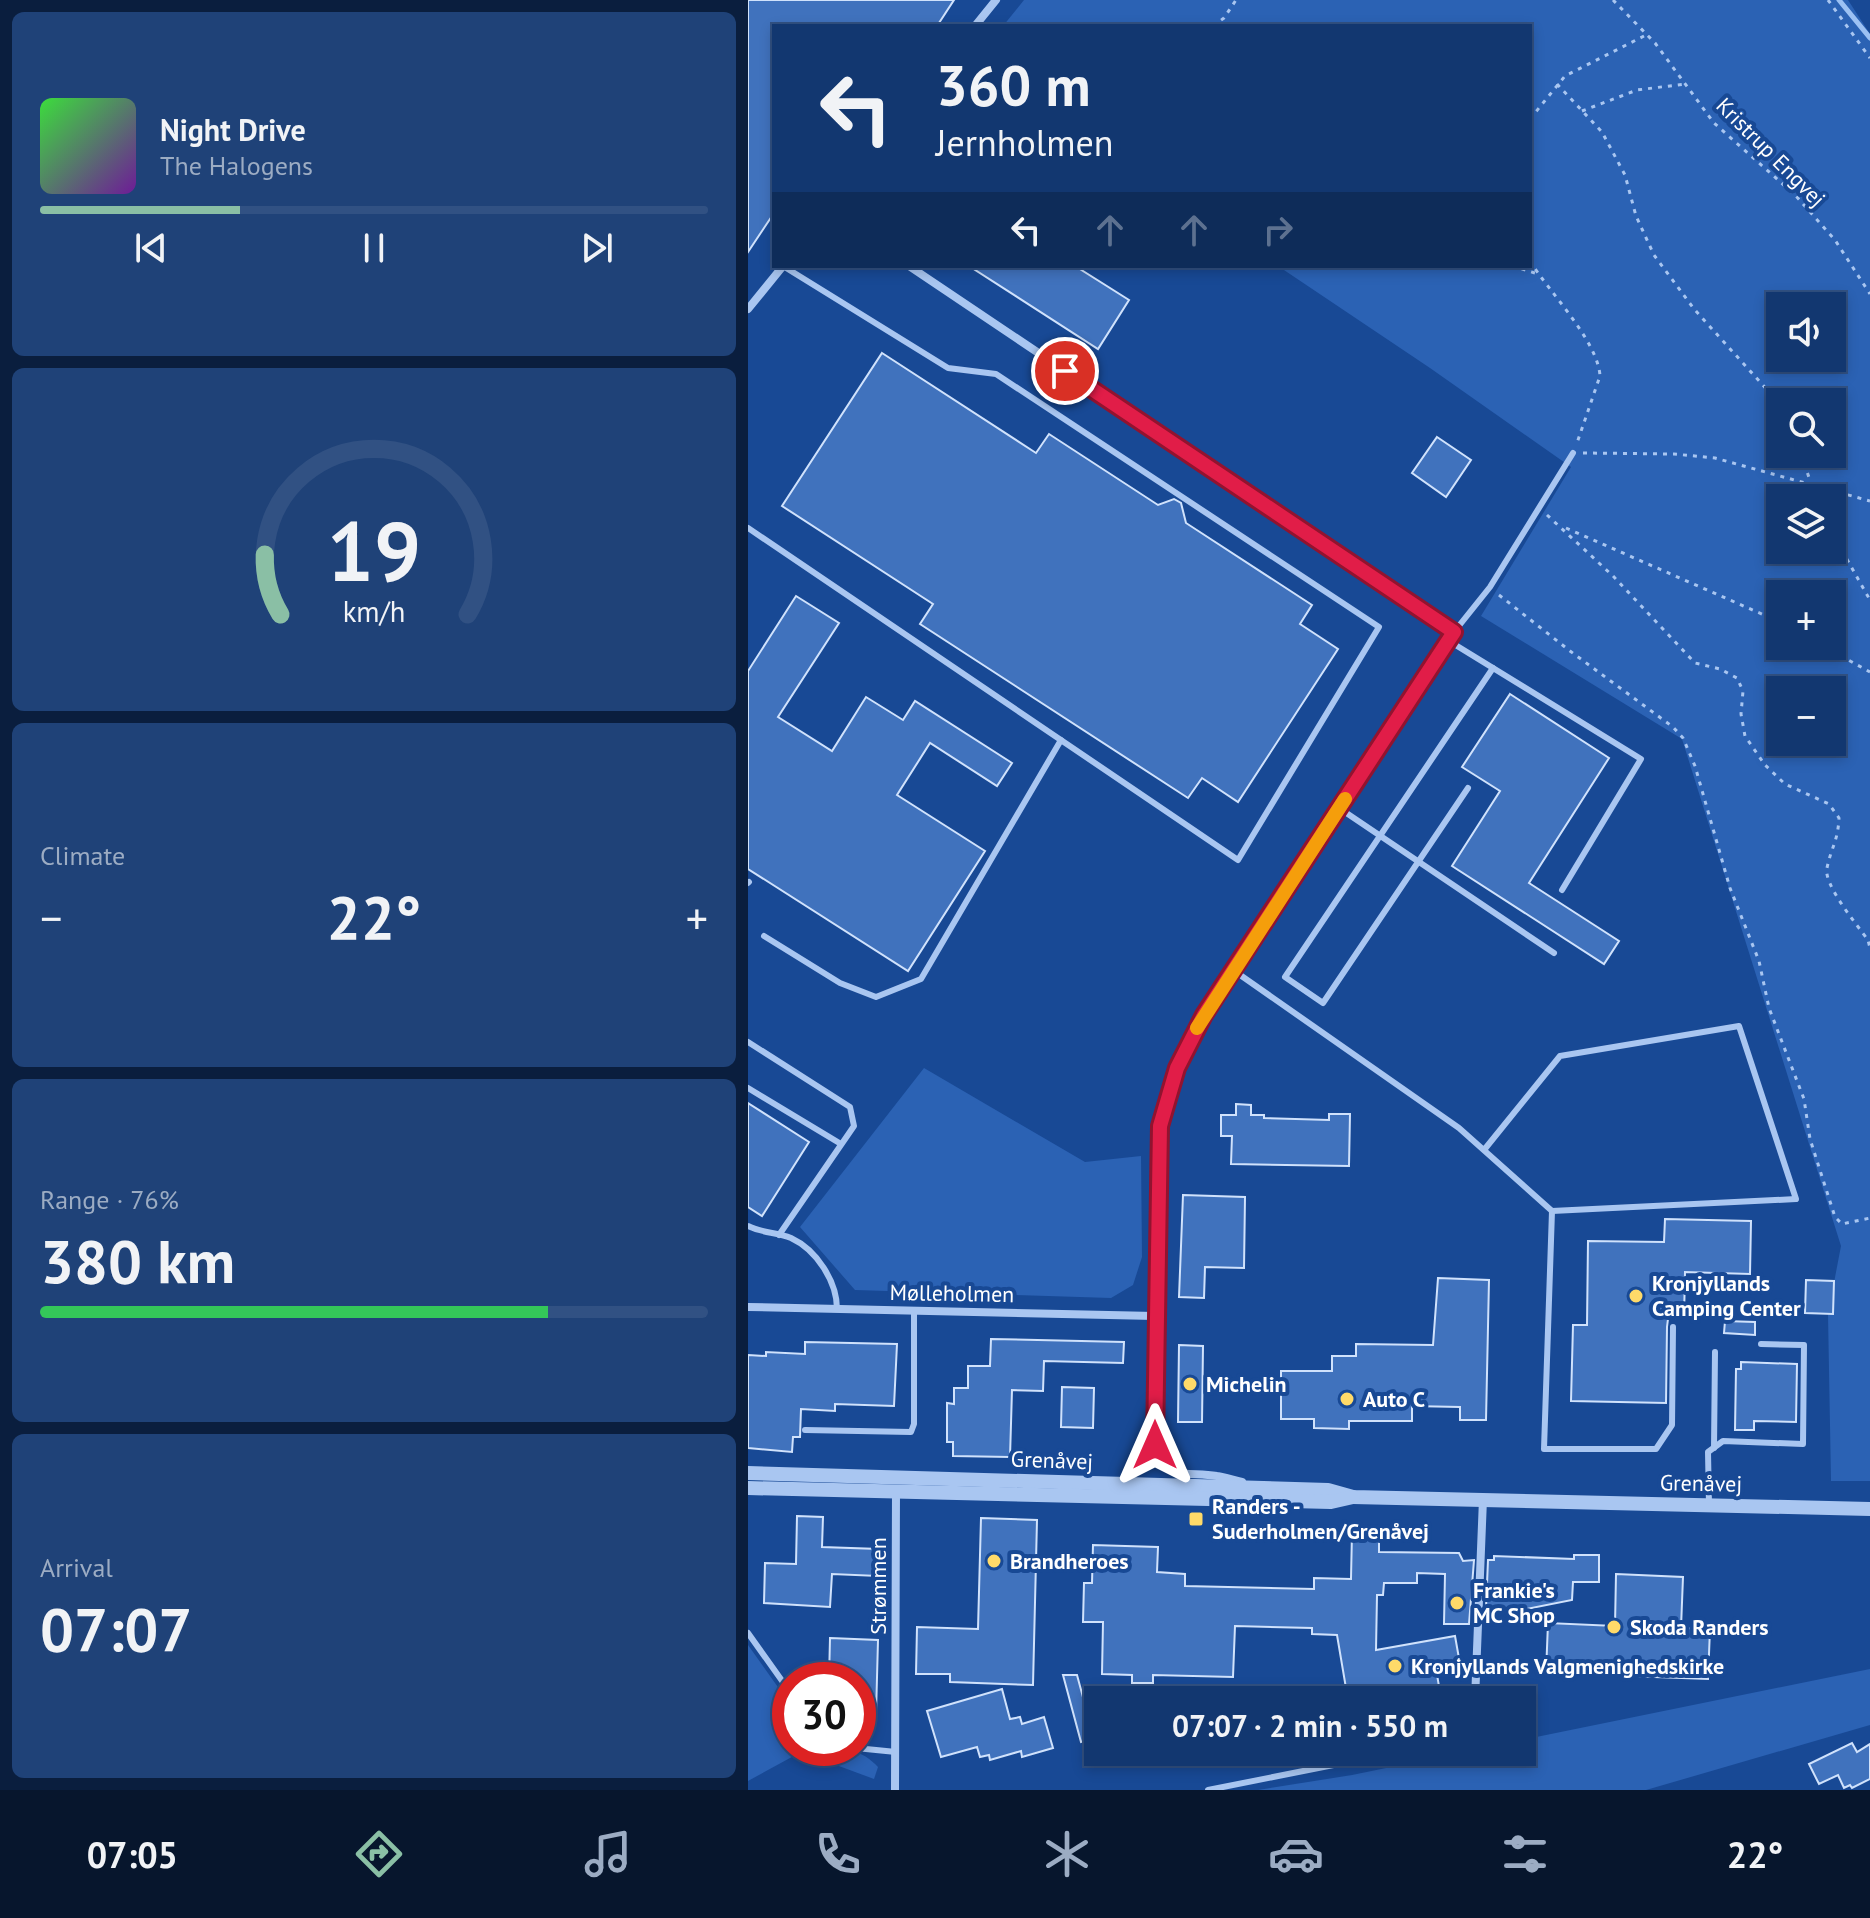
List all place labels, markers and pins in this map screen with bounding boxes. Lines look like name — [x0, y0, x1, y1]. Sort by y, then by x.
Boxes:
pin — [1031, 337, 1099, 405]
place label: Kronjyllands Camping Center — [1652, 1269, 1801, 1322]
marker: Kronjyllands Camping Center — [1627, 1287, 1645, 1305]
place label: Michelin — [1206, 1370, 1287, 1398]
marker: Michelin — [1181, 1375, 1199, 1393]
place label: Auto C — [1363, 1385, 1425, 1413]
marker: Auto C — [1338, 1390, 1356, 1408]
place label: Randers - Suderholmen/Grenåvej — [1212, 1492, 1429, 1545]
marker: Randers - Suderholmen/Grenåvej — [1187, 1510, 1205, 1528]
place label: Brandheroes — [1010, 1547, 1129, 1575]
marker: Brandheroes — [985, 1552, 1003, 1570]
place label: Frankie's MC Shop — [1473, 1576, 1555, 1629]
marker: Frankie's MC Shop — [1448, 1594, 1466, 1612]
place label: Skoda Randers — [1630, 1613, 1769, 1641]
marker: Skoda Randers — [1605, 1618, 1623, 1636]
place label: Kronjyllands Valgmenighedskirke — [1411, 1652, 1724, 1680]
marker: Kronjyllands Valgmenighedskirke — [1386, 1657, 1404, 1675]

